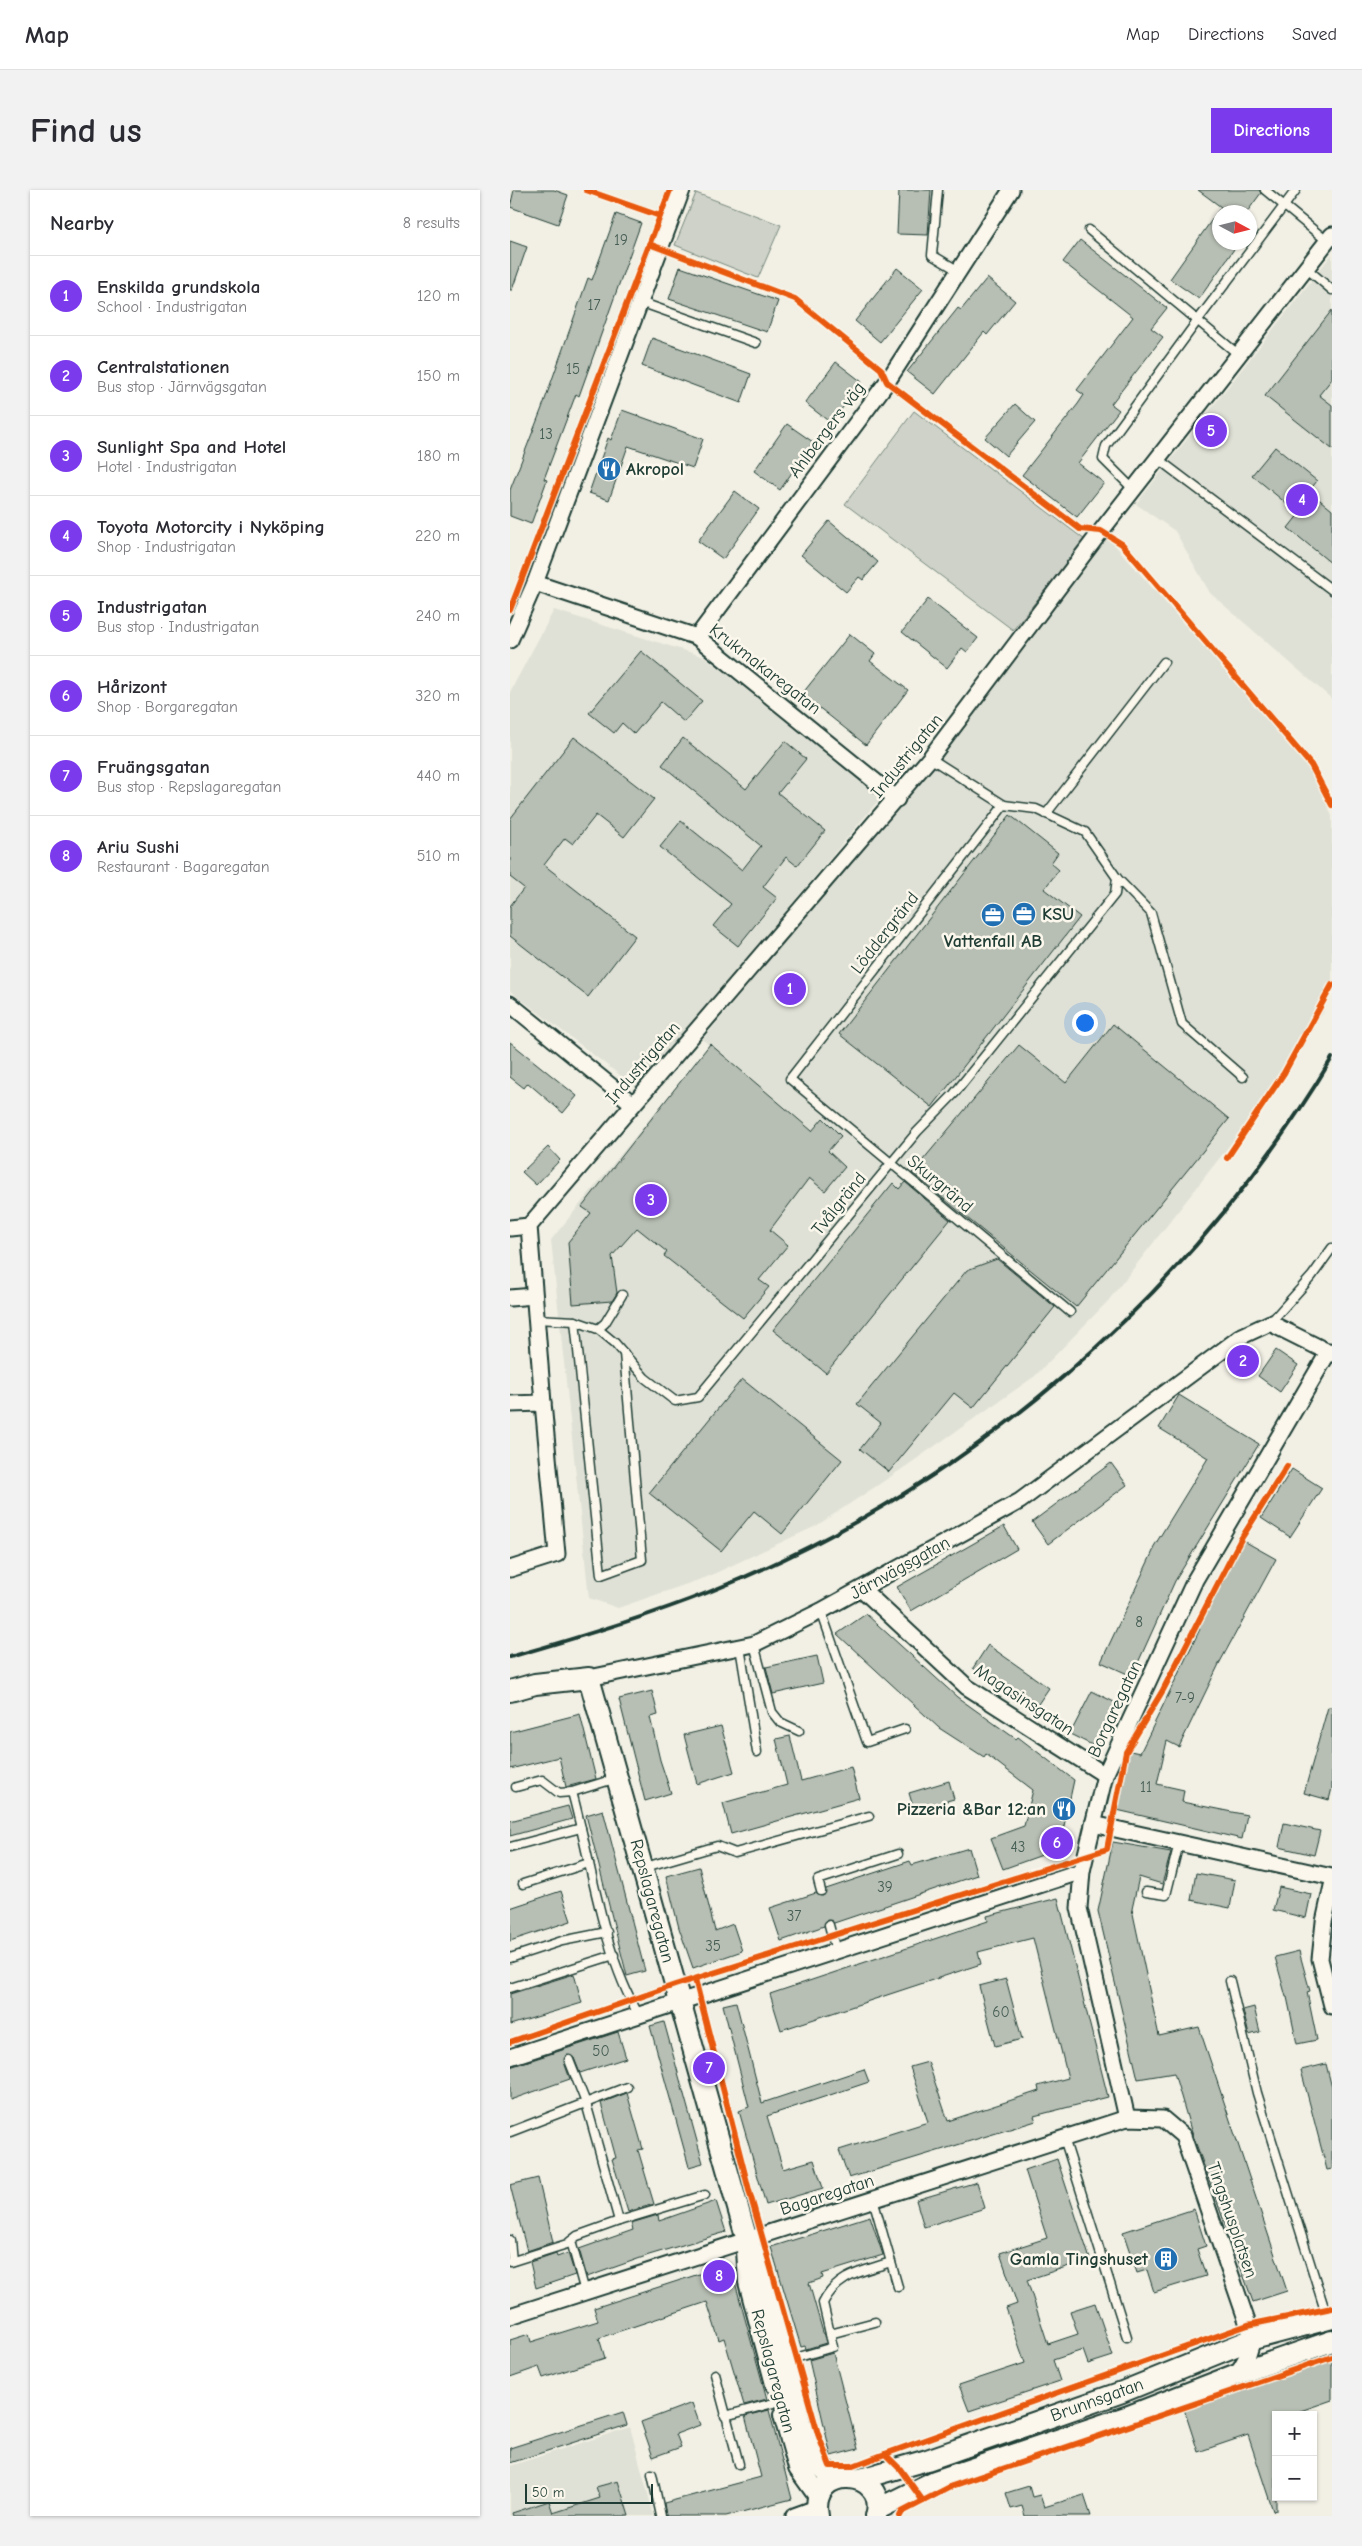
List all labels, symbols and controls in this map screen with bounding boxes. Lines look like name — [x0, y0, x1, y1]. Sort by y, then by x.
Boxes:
text: Map — [25, 21, 69, 49]
text: Map — [1126, 24, 1160, 45]
text: Directions — [1188, 24, 1264, 45]
text: Saved — [1292, 24, 1337, 45]
button: Directions — [1211, 108, 1332, 153]
text: Find us — [30, 110, 142, 151]
north arrow — [1212, 205, 1257, 250]
text: Nearby — [50, 211, 114, 235]
text: 8 results — [403, 214, 460, 232]
house number: 19 — [614, 231, 628, 249]
text: Enskilda grundskola — [97, 276, 261, 298]
text: 1 — [63, 287, 69, 305]
text: 120 m — [417, 287, 460, 305]
house number: 17 — [587, 296, 601, 314]
text: School · Industrigatan — [97, 298, 247, 316]
text: Centralstationen — [97, 356, 230, 378]
house number: 15 — [566, 360, 580, 378]
text: 2 — [62, 367, 70, 385]
text: 150 m — [417, 367, 460, 385]
text: Bus stop · Järnvägsgatan — [97, 378, 267, 396]
street label: Ahlbergers väg — [784, 378, 870, 482]
pin: 5 — [1195, 412, 1227, 450]
house number: 13 — [539, 425, 553, 443]
text: Sunlight Spa and Hotel — [97, 436, 286, 458]
text: 3 — [62, 447, 70, 465]
text: 180 m — [417, 447, 460, 465]
restaurant icon: Akropol — [596, 456, 622, 482]
text: Hotel · Industrigatan — [97, 458, 237, 476]
place label: Akropol — [626, 459, 684, 480]
pin: 4 — [1286, 481, 1318, 519]
text: Toyota Motorcity i Nyköping — [97, 516, 325, 538]
text: 4 — [62, 527, 70, 545]
text: 220 m — [415, 527, 460, 545]
text: Shop · Industrigatan — [97, 538, 236, 556]
text: Industrigatan — [97, 596, 207, 618]
text: 5 — [62, 607, 70, 625]
text: 240 m — [416, 607, 460, 625]
text: Bus stop · Industrigatan — [97, 618, 259, 636]
street label: Krukmakaregatan — [705, 619, 825, 719]
text: Hårizont — [97, 676, 167, 698]
text: 6 — [62, 687, 70, 705]
text: 320 m — [415, 687, 460, 705]
text: Shop · Borgaregatan — [97, 698, 238, 716]
street label: Industrigatan — [867, 710, 947, 802]
text: Fruängsgatan — [97, 756, 210, 778]
text: 7 — [62, 767, 70, 785]
text: 440 m — [416, 767, 460, 785]
text: Bus stop · Repslagaregatan — [97, 778, 281, 796]
text: Ariu Sushi — [97, 836, 179, 858]
text: 8 — [62, 847, 70, 865]
text: 510 m — [417, 847, 460, 865]
text: Restaurant · Bagaregatan — [97, 858, 270, 876]
street label: Löddergränd — [847, 888, 923, 978]
office icon: KSU — [1011, 901, 1037, 927]
office icon: Vattenfall AB — [980, 902, 1006, 928]
place label: KSU — [1042, 904, 1074, 925]
place label: Vattenfall AB — [944, 931, 1042, 952]
pin: 1 — [774, 970, 806, 1008]
your location — [1072, 1010, 1098, 1036]
street label: Industrigatan — [602, 1018, 684, 1108]
street label: Skurgränd — [903, 1150, 977, 1218]
street label: Tvålgränd — [807, 1168, 871, 1240]
pin: 3 — [635, 1181, 667, 1219]
pin: 2 — [1227, 1342, 1259, 1380]
street label: Järnvägsgatan — [846, 1532, 954, 1604]
house number: 8 — [1135, 1613, 1143, 1631]
street label: Borgaregatan — [1083, 1657, 1147, 1761]
street label: Magasinsgatan — [970, 1660, 1078, 1740]
house number: 7-9 — [1175, 1689, 1195, 1707]
house number: 11 — [1140, 1778, 1152, 1796]
restaurant icon: Pizzeria &Bar 12:an — [1051, 1796, 1077, 1822]
place label: Pizzeria &Bar 12:an — [897, 1799, 1046, 1820]
pin: 6 — [1041, 1824, 1073, 1862]
street label: Repslagaregatan — [625, 1837, 679, 1965]
house number: 43 — [1011, 1838, 1025, 1856]
house number: 39 — [877, 1878, 893, 1896]
house number: 37 — [787, 1907, 801, 1925]
house number: 35 — [705, 1937, 721, 1955]
house number: 60 — [992, 2003, 1010, 2021]
house number: 50 — [592, 2042, 610, 2060]
pin: 7 — [693, 2049, 725, 2087]
street label: Tingshusplatsen — [1202, 2159, 1262, 2281]
street label: Bagaregatan — [777, 2170, 877, 2220]
building icon: Gamla Tingshuset — [1153, 2246, 1179, 2272]
place label: Gamla Tingshuset — [1010, 2249, 1149, 2270]
pin: 8 — [703, 2257, 735, 2295]
street label: Repslagaregatan — [746, 2307, 800, 2435]
street label: Brunnsgatan — [1048, 2373, 1146, 2427]
map controls — [1272, 2411, 1317, 2501]
button: + — [1272, 2411, 1317, 2456]
button: − — [1272, 2456, 1317, 2501]
scale bar — [525, 2481, 652, 2504]
text: 50 m — [532, 2484, 564, 2501]

